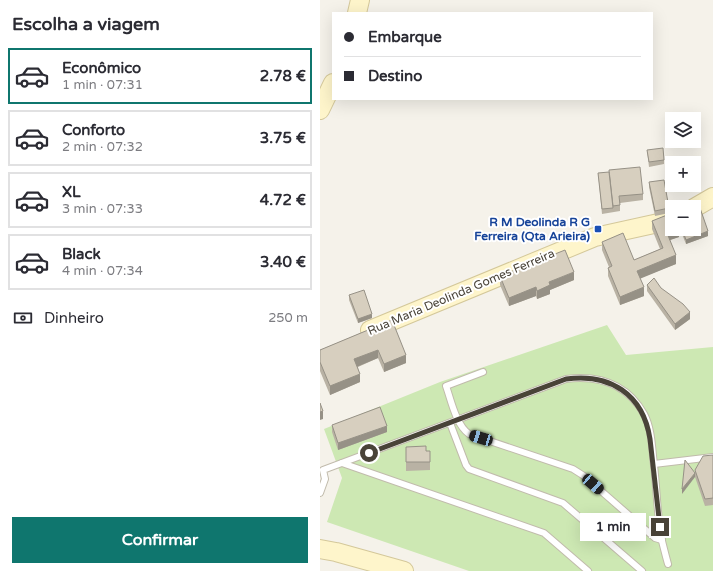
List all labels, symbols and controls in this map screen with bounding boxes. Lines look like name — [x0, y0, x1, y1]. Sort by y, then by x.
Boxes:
text: Escolha a viagem — [12, 13, 160, 35]
text: Embarque — [368, 28, 442, 46]
icon: car — [14, 58, 50, 94]
text: Econômico — [62, 59, 141, 77]
text: 2.78 € — [260, 67, 306, 85]
text: Destino — [368, 67, 422, 85]
text: 1 min · 07:31 — [62, 77, 143, 93]
map controls — [665, 112, 701, 236]
button: layers — [665, 112, 701, 148]
icon: car — [14, 120, 50, 156]
text: Conforto — [62, 121, 125, 139]
text: 3.75 € — [260, 129, 306, 147]
text: 2 min · 07:32 — [62, 139, 143, 155]
button: + — [665, 156, 701, 192]
icon: car — [14, 182, 50, 218]
text: XL — [62, 183, 81, 201]
text: 4.72 € — [260, 191, 306, 209]
button: − — [665, 200, 701, 236]
text: 3 min · 07:33 — [62, 201, 143, 217]
place label: R M Deolinda R G Ferreira (Qta Arieira) — [474, 215, 590, 243]
marker: R M Deolinda R G Ferreira (Qta Arieira) — [593, 224, 603, 234]
icon: car — [14, 244, 50, 280]
text: Black — [62, 245, 101, 263]
street label: Rua Maria Deolinda Gomes Ferreira — [365, 246, 557, 338]
text: 3.40 € — [260, 253, 306, 271]
text: 4 min · 07:34 — [62, 263, 143, 279]
icon: cash — [12, 307, 34, 329]
text: Dinheiro — [44, 309, 104, 327]
text: 250 m — [268, 310, 308, 326]
car — [468, 429, 494, 447]
route start — [360, 444, 378, 462]
car — [580, 472, 606, 496]
callout: 1 min — [580, 513, 646, 541]
button: Confirmar — [12, 517, 308, 563]
route end — [651, 518, 669, 536]
text: 1 min — [596, 519, 630, 535]

